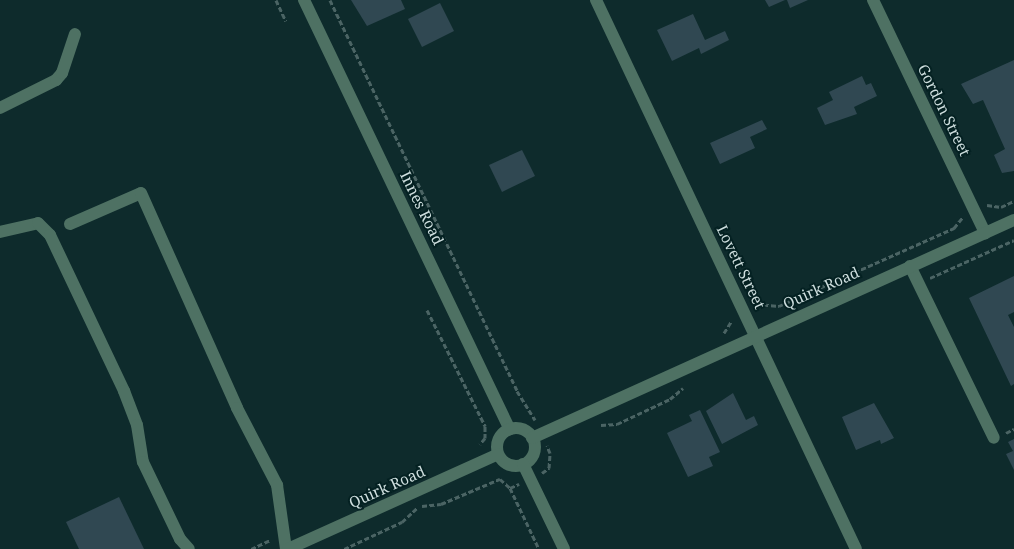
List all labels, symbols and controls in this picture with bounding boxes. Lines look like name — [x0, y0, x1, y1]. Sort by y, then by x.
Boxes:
street label: Gordon Street — [914, 61, 974, 159]
street label: Innes Road — [396, 168, 448, 248]
street label: Lovett Street — [713, 222, 769, 312]
street label: Quirk Road — [780, 263, 862, 313]
street label: Quirk Road — [346, 462, 428, 512]

